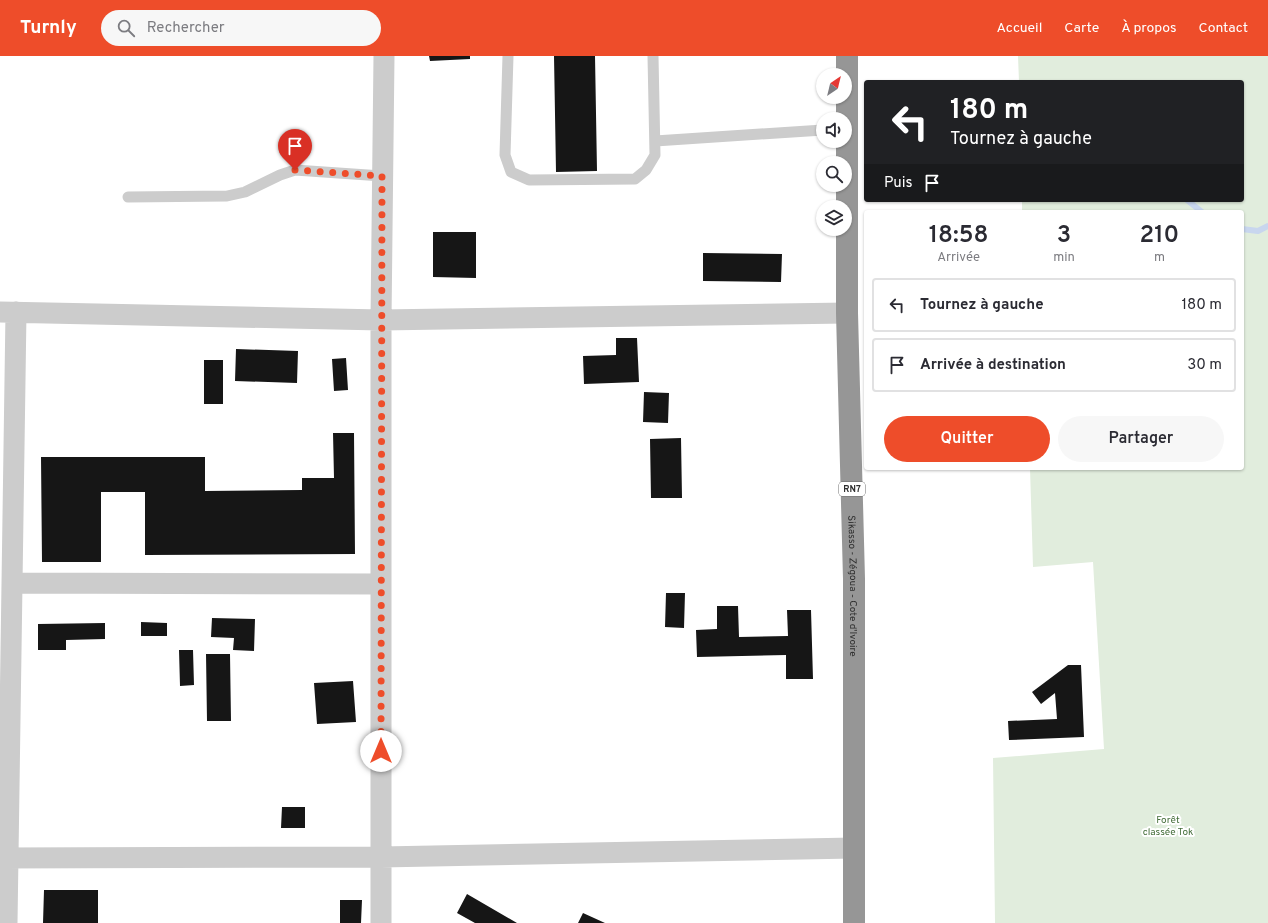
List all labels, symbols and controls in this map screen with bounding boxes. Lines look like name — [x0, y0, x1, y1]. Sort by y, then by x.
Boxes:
search box — [101, 10, 381, 46]
text: Turnly — [20, 16, 77, 40]
icon: search — [115, 17, 137, 39]
text: Rechercher — [147, 19, 225, 38]
text: Accueil — [996, 20, 1042, 37]
text: Carte — [1064, 20, 1099, 37]
text: À propos — [1121, 20, 1177, 37]
text: Contact — [1199, 20, 1248, 37]
north arrow — [816, 68, 852, 104]
map controls — [816, 68, 852, 236]
text: 180 m — [950, 93, 1028, 129]
icon: left — [884, 96, 936, 148]
button: sound — [816, 112, 852, 148]
text: Tournez à gauche — [950, 128, 1092, 151]
pin — [278, 129, 312, 170]
icon: arrive — [284, 135, 306, 157]
button: search — [816, 156, 852, 192]
icon: arrive — [921, 172, 943, 194]
text: Puis — [884, 174, 913, 193]
button: layers — [816, 200, 852, 236]
text: 18:58 — [929, 221, 988, 251]
text: 3 — [1057, 221, 1071, 251]
text: 210 — [1140, 221, 1179, 251]
text: Arrivée — [937, 250, 980, 266]
text: min — [1053, 250, 1075, 266]
text: m — [1154, 250, 1165, 266]
icon: left — [886, 294, 908, 316]
text: Tournez à gauche — [920, 296, 1044, 315]
text: 180 m — [1182, 296, 1222, 315]
icon: arrive — [886, 354, 908, 376]
text: Arrivée à destination — [920, 356, 1066, 375]
text: 30 m — [1187, 356, 1222, 375]
button: Quitter — [884, 416, 1050, 462]
button: Partager — [1058, 416, 1224, 462]
road number: RN7 — [839, 482, 865, 496]
street label: Sikasso - Zégoua - Cote d'Ivoire — [844, 515, 859, 657]
position arrow — [360, 730, 402, 772]
park label: Forêt classée Tok — [1143, 814, 1193, 839]

